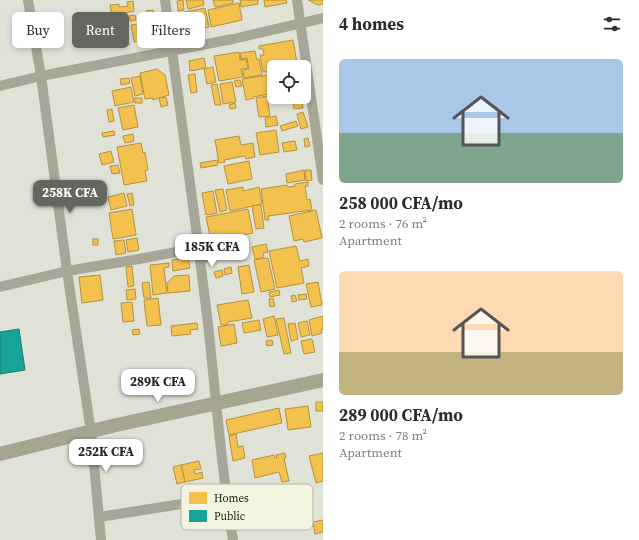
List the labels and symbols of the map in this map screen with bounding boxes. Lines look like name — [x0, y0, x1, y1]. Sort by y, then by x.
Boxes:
pin: 258K CFA — [29, 180, 111, 214]
pin: 185K CFA — [171, 234, 253, 268]
pin: 289K CFA — [117, 369, 199, 403]
pin: 252K CFA — [65, 439, 147, 473]
legend — [181, 484, 313, 530]
text: Homes — [214, 491, 249, 506]
text: Public — [214, 509, 246, 524]

